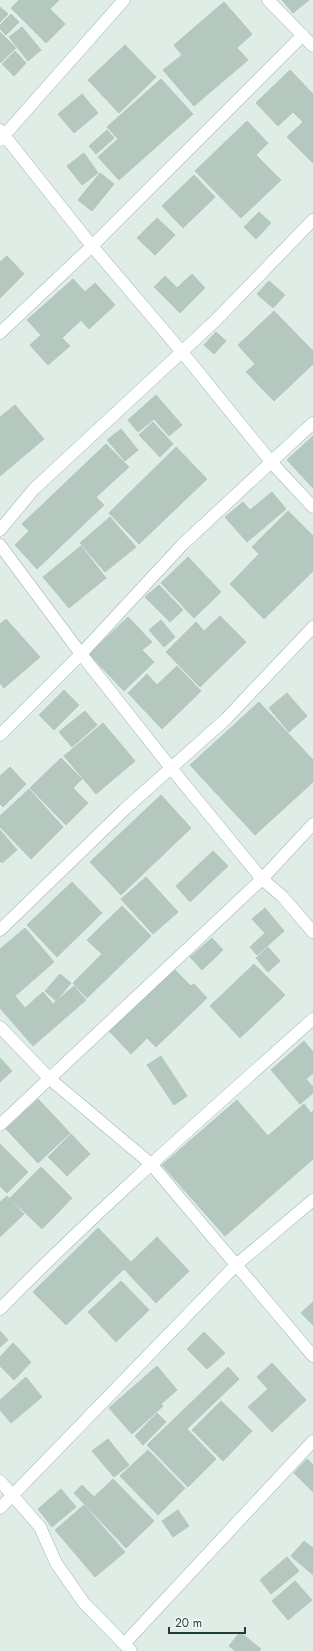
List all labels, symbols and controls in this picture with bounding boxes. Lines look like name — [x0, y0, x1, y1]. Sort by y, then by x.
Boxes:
scale bar — [169, 1609, 245, 1635]
text: 20 m — [175, 1614, 202, 1632]

